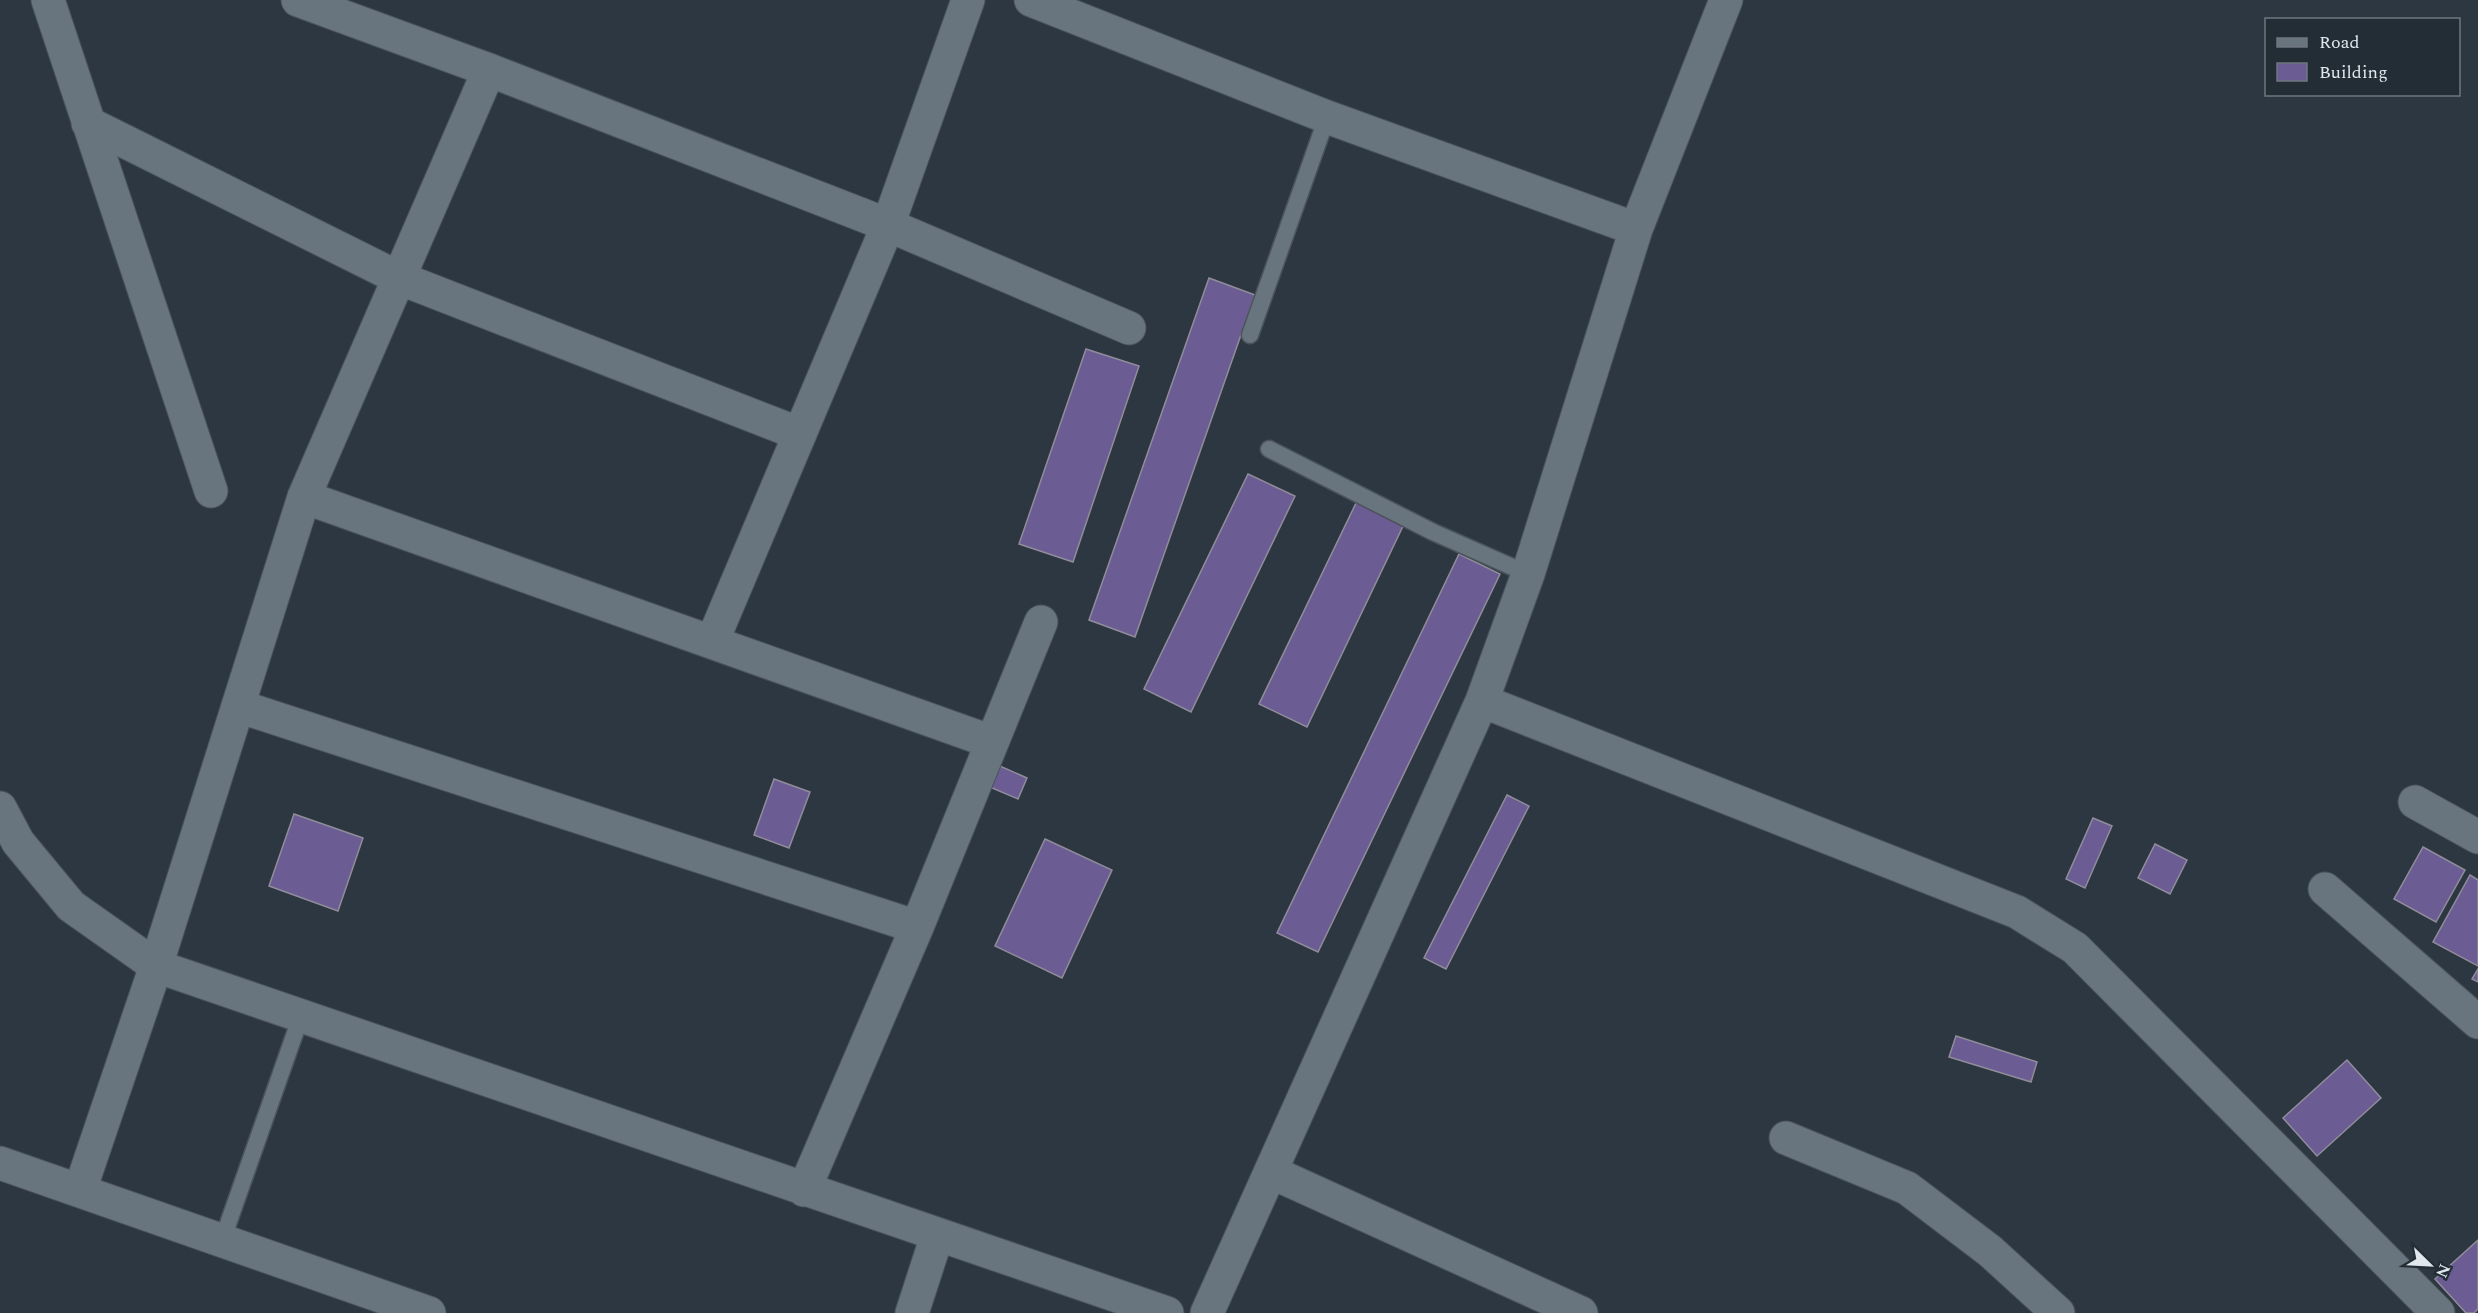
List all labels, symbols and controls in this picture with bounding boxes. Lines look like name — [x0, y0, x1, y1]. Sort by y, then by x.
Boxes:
legend — [2265, 18, 2460, 96]
text: Road — [2319, 29, 2360, 56]
text: Building — [2319, 59, 2388, 86]
north arrow — [2400, 1235, 2460, 1295]
text: N — [2429, 1260, 2456, 1282]

